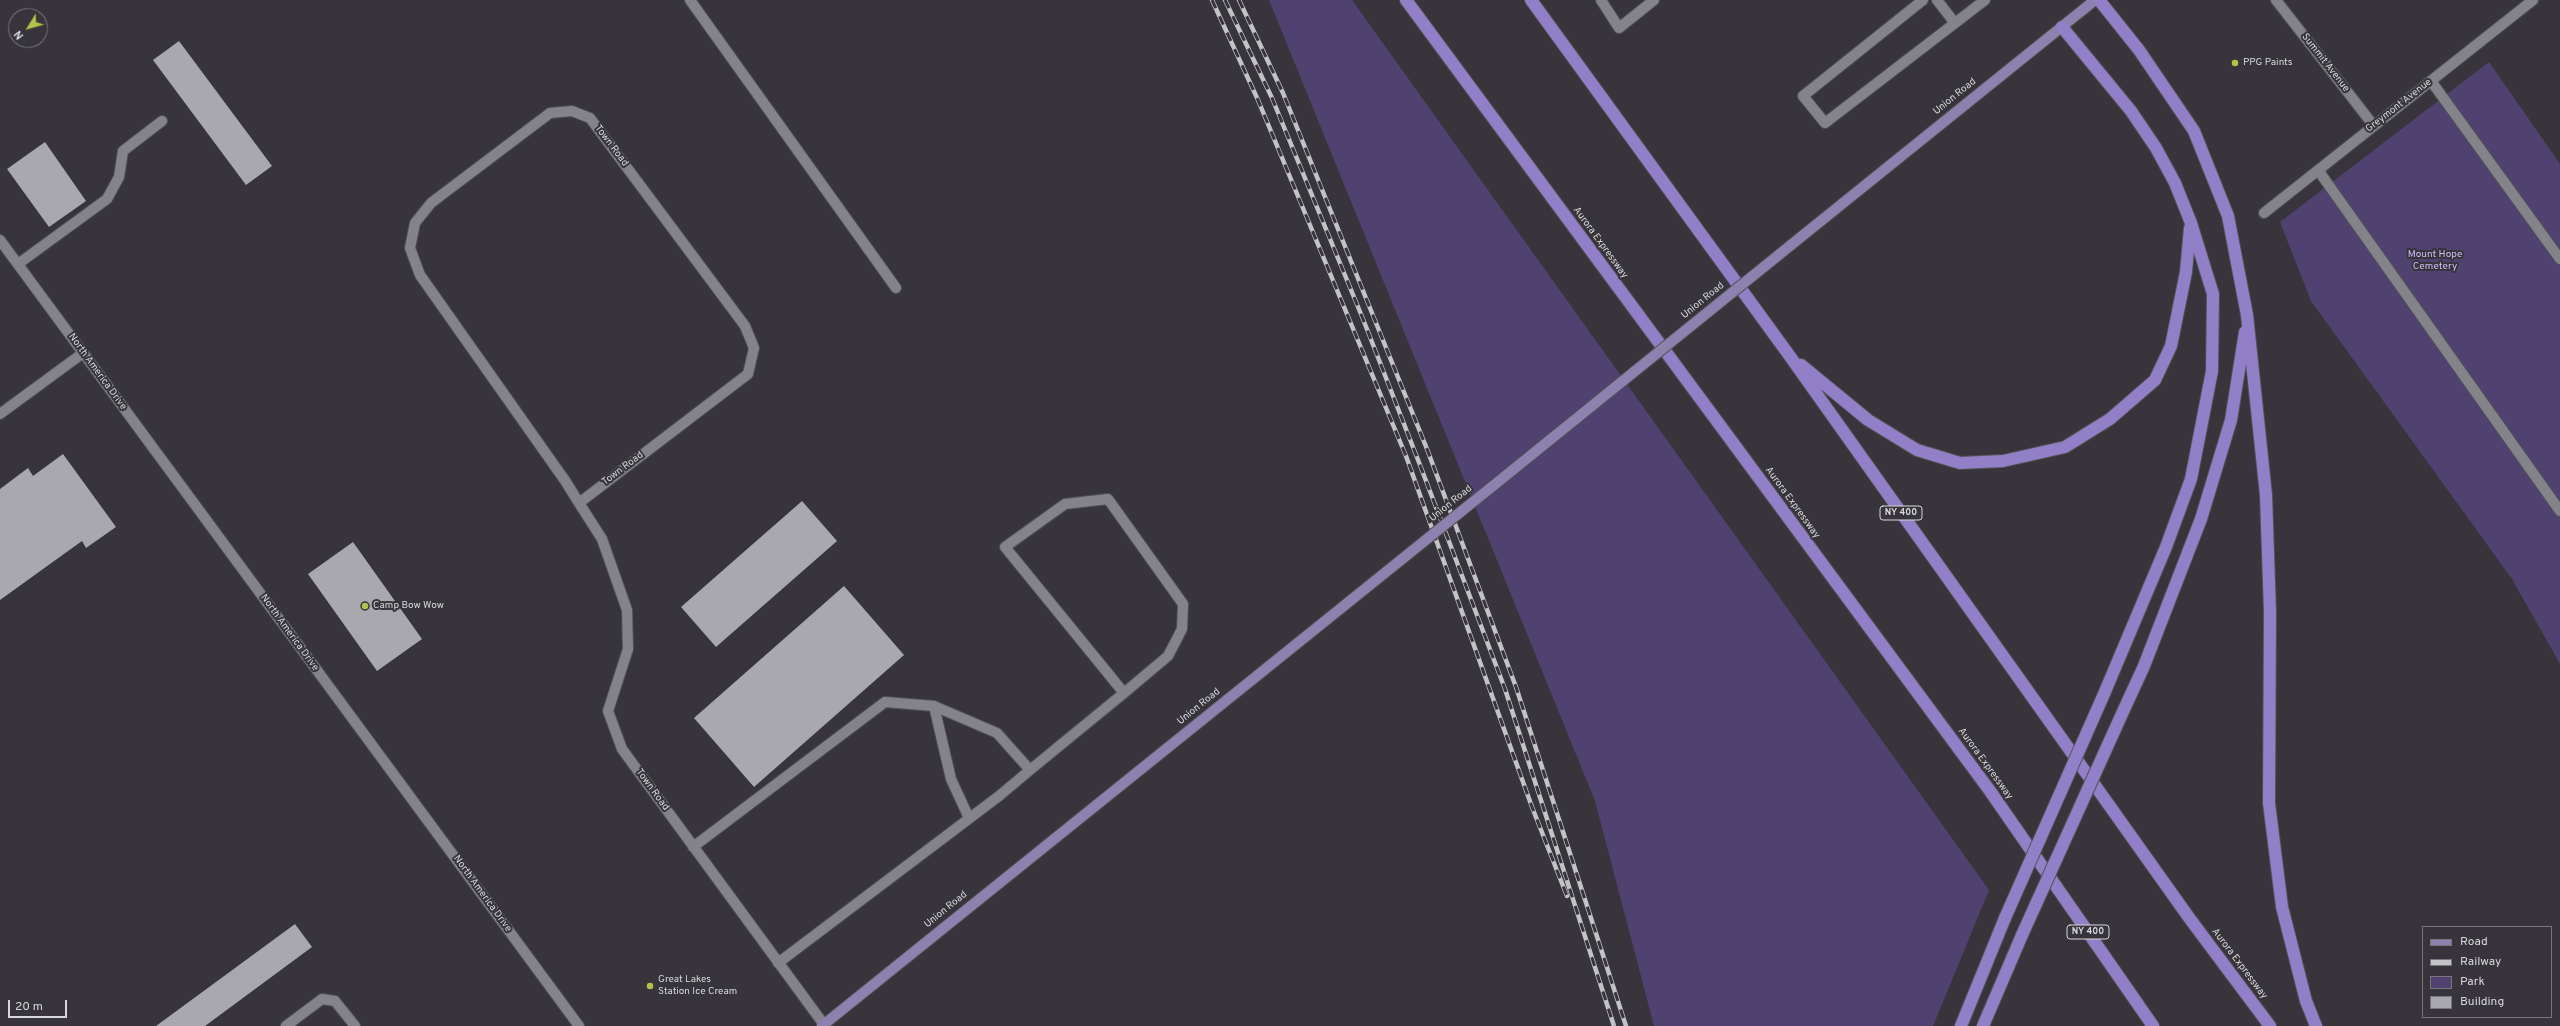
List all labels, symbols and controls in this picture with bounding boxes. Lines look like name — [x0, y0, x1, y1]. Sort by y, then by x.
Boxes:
north arrow — [8, 8, 48, 48]
text: N — [11, 27, 27, 42]
street label: Summit Avenue — [2298, 31, 2352, 95]
place label: PPG Paints — [2243, 57, 2292, 69]
marker: PPG Paints — [2230, 58, 2240, 68]
street label: Union Road — [1931, 76, 1979, 118]
street label: Greymont Avenue — [2364, 77, 2434, 135]
street label: Town Road — [592, 123, 630, 169]
street label: Aurora Expressway — [1570, 205, 1630, 281]
park label: Mount Hope Cemetery — [2408, 249, 2462, 272]
street label: Union Road — [1679, 280, 1727, 322]
street label: North America Drive — [65, 331, 129, 413]
street label: Town Road — [600, 450, 646, 488]
street label: Aurora Expressway — [1762, 465, 1822, 541]
street label: Union Road — [1427, 483, 1475, 525]
road number: NY 400 — [1880, 506, 1922, 520]
street label: North America Drive — [257, 592, 321, 674]
place label: Camp Bow Wow — [373, 600, 444, 612]
marker: Camp Bow Wow — [360, 601, 370, 611]
street label: Union Road — [1175, 686, 1223, 728]
street label: Aurora Expressway — [1955, 726, 2015, 802]
street label: Town Road — [633, 767, 671, 813]
street label: North America Drive — [450, 853, 514, 935]
street label: Union Road — [922, 889, 970, 931]
road number: NY 400 — [2067, 925, 2109, 939]
street label: Aurora Expressway — [2208, 926, 2270, 1002]
legend — [2422, 926, 2552, 1018]
text: Road — [2460, 934, 2488, 950]
text: Railway — [2460, 954, 2501, 970]
place label: Great Lakes Station Ice Cream — [658, 974, 737, 998]
text: Park — [2460, 974, 2485, 990]
marker: Great Lakes Station Ice Cream — [645, 981, 655, 991]
scale bar — [10, 992, 69, 1018]
text: Building — [2460, 994, 2504, 1010]
text: 20 m — [15, 999, 43, 1015]

